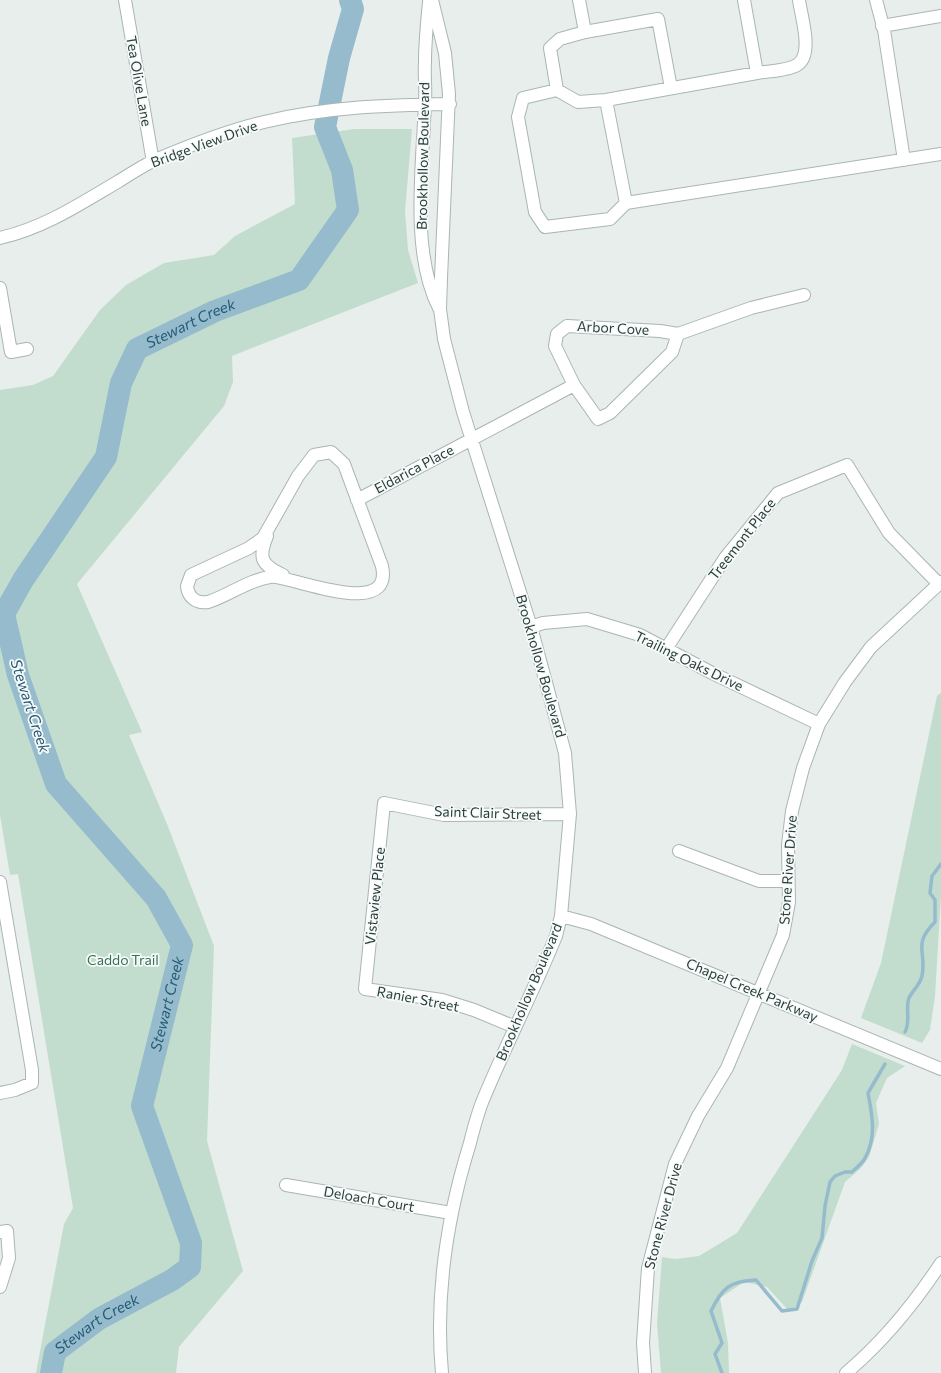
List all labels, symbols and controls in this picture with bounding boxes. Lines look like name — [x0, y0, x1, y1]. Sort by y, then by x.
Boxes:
street label: Tea Olive Lane — [123, 34, 156, 128]
street label: Brookhollow Boulevard — [413, 82, 432, 230]
street label: Bridge View Drive — [148, 116, 259, 171]
water label: Stewart Creek — [142, 294, 239, 351]
street label: Arbor Cove — [577, 317, 650, 338]
street label: Eldarica Place — [371, 441, 456, 497]
street label: Treemont Place — [704, 494, 779, 583]
street label: Brookhollow Boulevard — [513, 592, 570, 739]
street label: Trailing Oaks Drive — [632, 627, 746, 694]
water label: Stewart Creek — [7, 657, 55, 755]
street label: Saint Clair Street — [434, 802, 542, 823]
street label: Stone River Drive — [775, 815, 800, 925]
street label: Vistaview Place — [361, 846, 388, 946]
street label: Brookhollow Boulevard — [492, 920, 565, 1063]
park label: Caddo Trail — [87, 951, 159, 968]
water label: Stewart Creek — [146, 954, 187, 1053]
street label: Chapel Creek Parkway — [684, 954, 821, 1025]
street label: Ranier Street — [375, 982, 461, 1015]
street label: Stone River Drive — [640, 1161, 685, 1271]
street label: Deloach Court — [322, 1182, 416, 1215]
water label: Stewart Creek — [51, 1289, 143, 1357]

